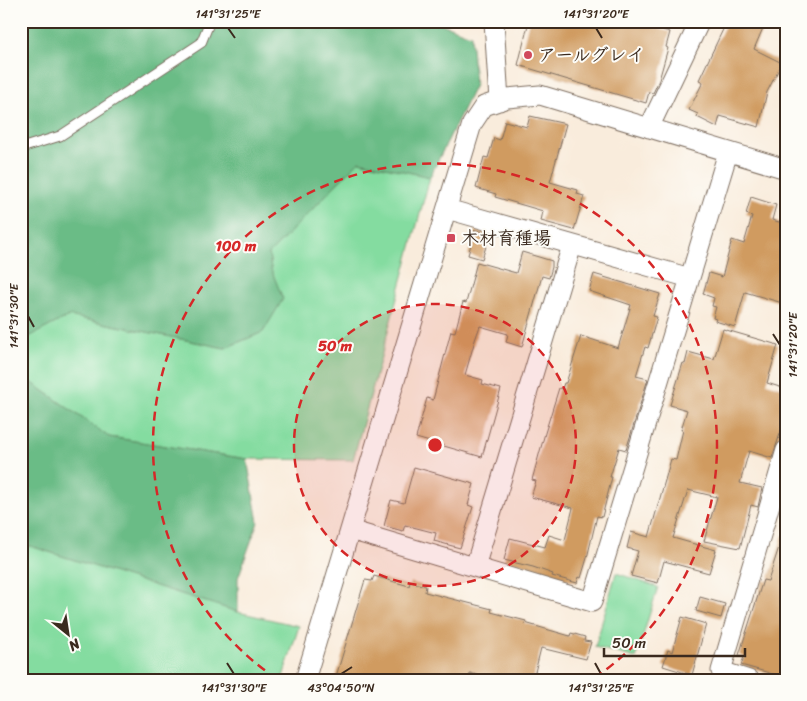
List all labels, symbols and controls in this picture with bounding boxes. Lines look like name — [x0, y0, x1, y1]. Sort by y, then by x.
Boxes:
text: 141°31'25"E — [195, 3, 262, 25]
text: 141°31'20"E — [563, 3, 630, 25]
place label: アールグレイ — [538, 39, 645, 71]
marker: アールグレイ — [522, 49, 534, 61]
place label: 木材育種場 — [461, 222, 551, 254]
marker: 木材育種場 — [445, 232, 457, 244]
text: 100 m — [216, 233, 257, 259]
text: 141°31'30"E — [3, 282, 25, 348]
text: 141°31'20"E — [782, 311, 804, 378]
text: 50 m — [318, 333, 353, 359]
centre of rings — [426, 436, 444, 454]
north arrow — [42, 608, 92, 658]
scale bar — [604, 626, 746, 658]
text: 50 m — [612, 630, 647, 656]
text: N — [64, 631, 86, 658]
text: 141°31'30"E — [202, 677, 268, 699]
text: 43°04'50"N — [308, 677, 375, 699]
text: 141°31'25"E — [568, 677, 635, 699]

